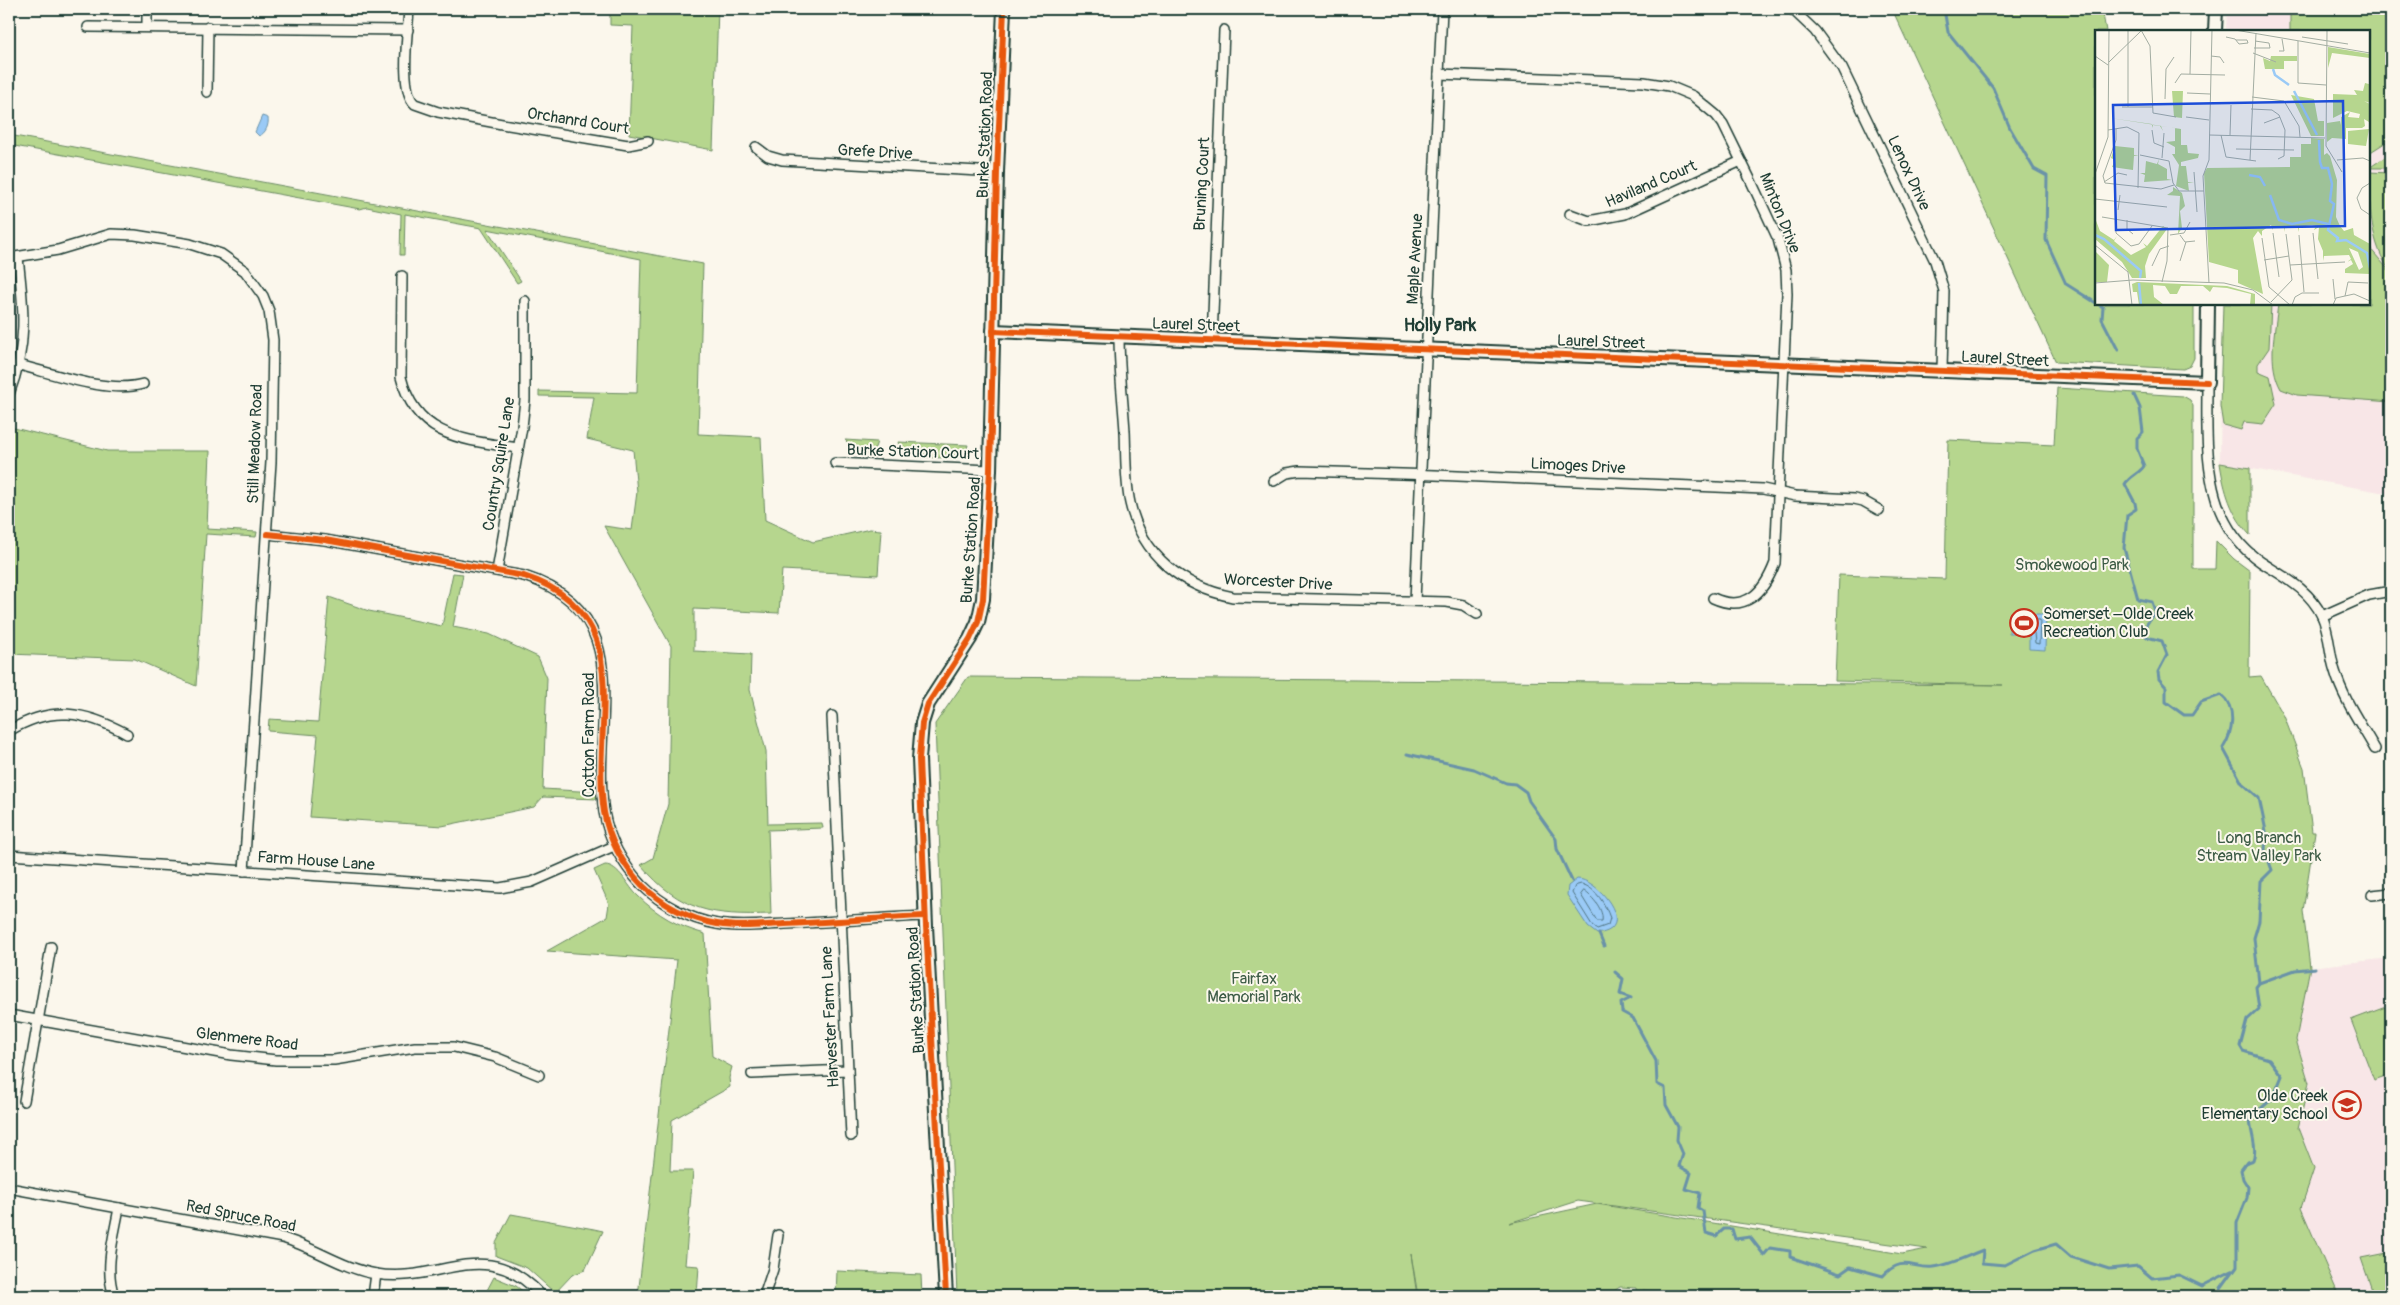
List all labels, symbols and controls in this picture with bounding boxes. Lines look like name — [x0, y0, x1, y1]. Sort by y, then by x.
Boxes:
inset map — [2095, 30, 2370, 305]
street label: Burke Station Road — [973, 71, 997, 199]
street label: Orchanrd Court — [526, 103, 631, 139]
street label: Lenox Drive — [1883, 133, 1935, 214]
street label: Bruning Court — [1190, 136, 1214, 231]
street label: Grefe Drive — [837, 140, 913, 164]
street label: Haviland Court — [1602, 156, 1700, 212]
street label: Minton Drive — [1755, 170, 1805, 256]
street label: Maple Avenue — [1403, 213, 1427, 305]
street label: Laurel Street — [1152, 313, 1241, 337]
district label: Holly Park — [1404, 314, 1477, 337]
street label: Laurel Street — [1557, 330, 1646, 354]
street label: Laurel Street — [1960, 347, 2050, 371]
street label: Still Meadow Road — [243, 384, 267, 504]
street label: Country Squire Lane — [479, 396, 519, 532]
street label: Burke Station Court — [846, 440, 980, 464]
street label: Limoges Drive — [1530, 454, 1626, 478]
street label: Burke Station Road — [957, 476, 985, 604]
park label: Smokewood Park — [2015, 555, 2129, 575]
street label: Worcester Drive — [1223, 569, 1333, 595]
place label: Somerset –Olde Creek Recreation Club — [2043, 604, 2194, 642]
sports icon: Somerset –Olde Creek Recreation Club — [2009, 608, 2039, 638]
street label: Cotton Farm Road — [579, 673, 599, 797]
park label: Long Branch Stream Valley Park — [2196, 828, 2322, 866]
street label: Farm House Lane — [257, 847, 376, 875]
street label: Burke Station Road — [903, 926, 929, 1054]
street label: Harvester Farm Lane — [816, 946, 844, 1088]
park label: Fairfax Memorial Park — [1207, 969, 1301, 1007]
street label: Glenmere Road — [195, 1023, 299, 1055]
place label: Olde Creek Elementary School — [2202, 1086, 2328, 1124]
school or university icon: Olde Creek Elementary School — [2332, 1090, 2362, 1120]
street label: Red Spruce Road — [184, 1196, 298, 1236]

